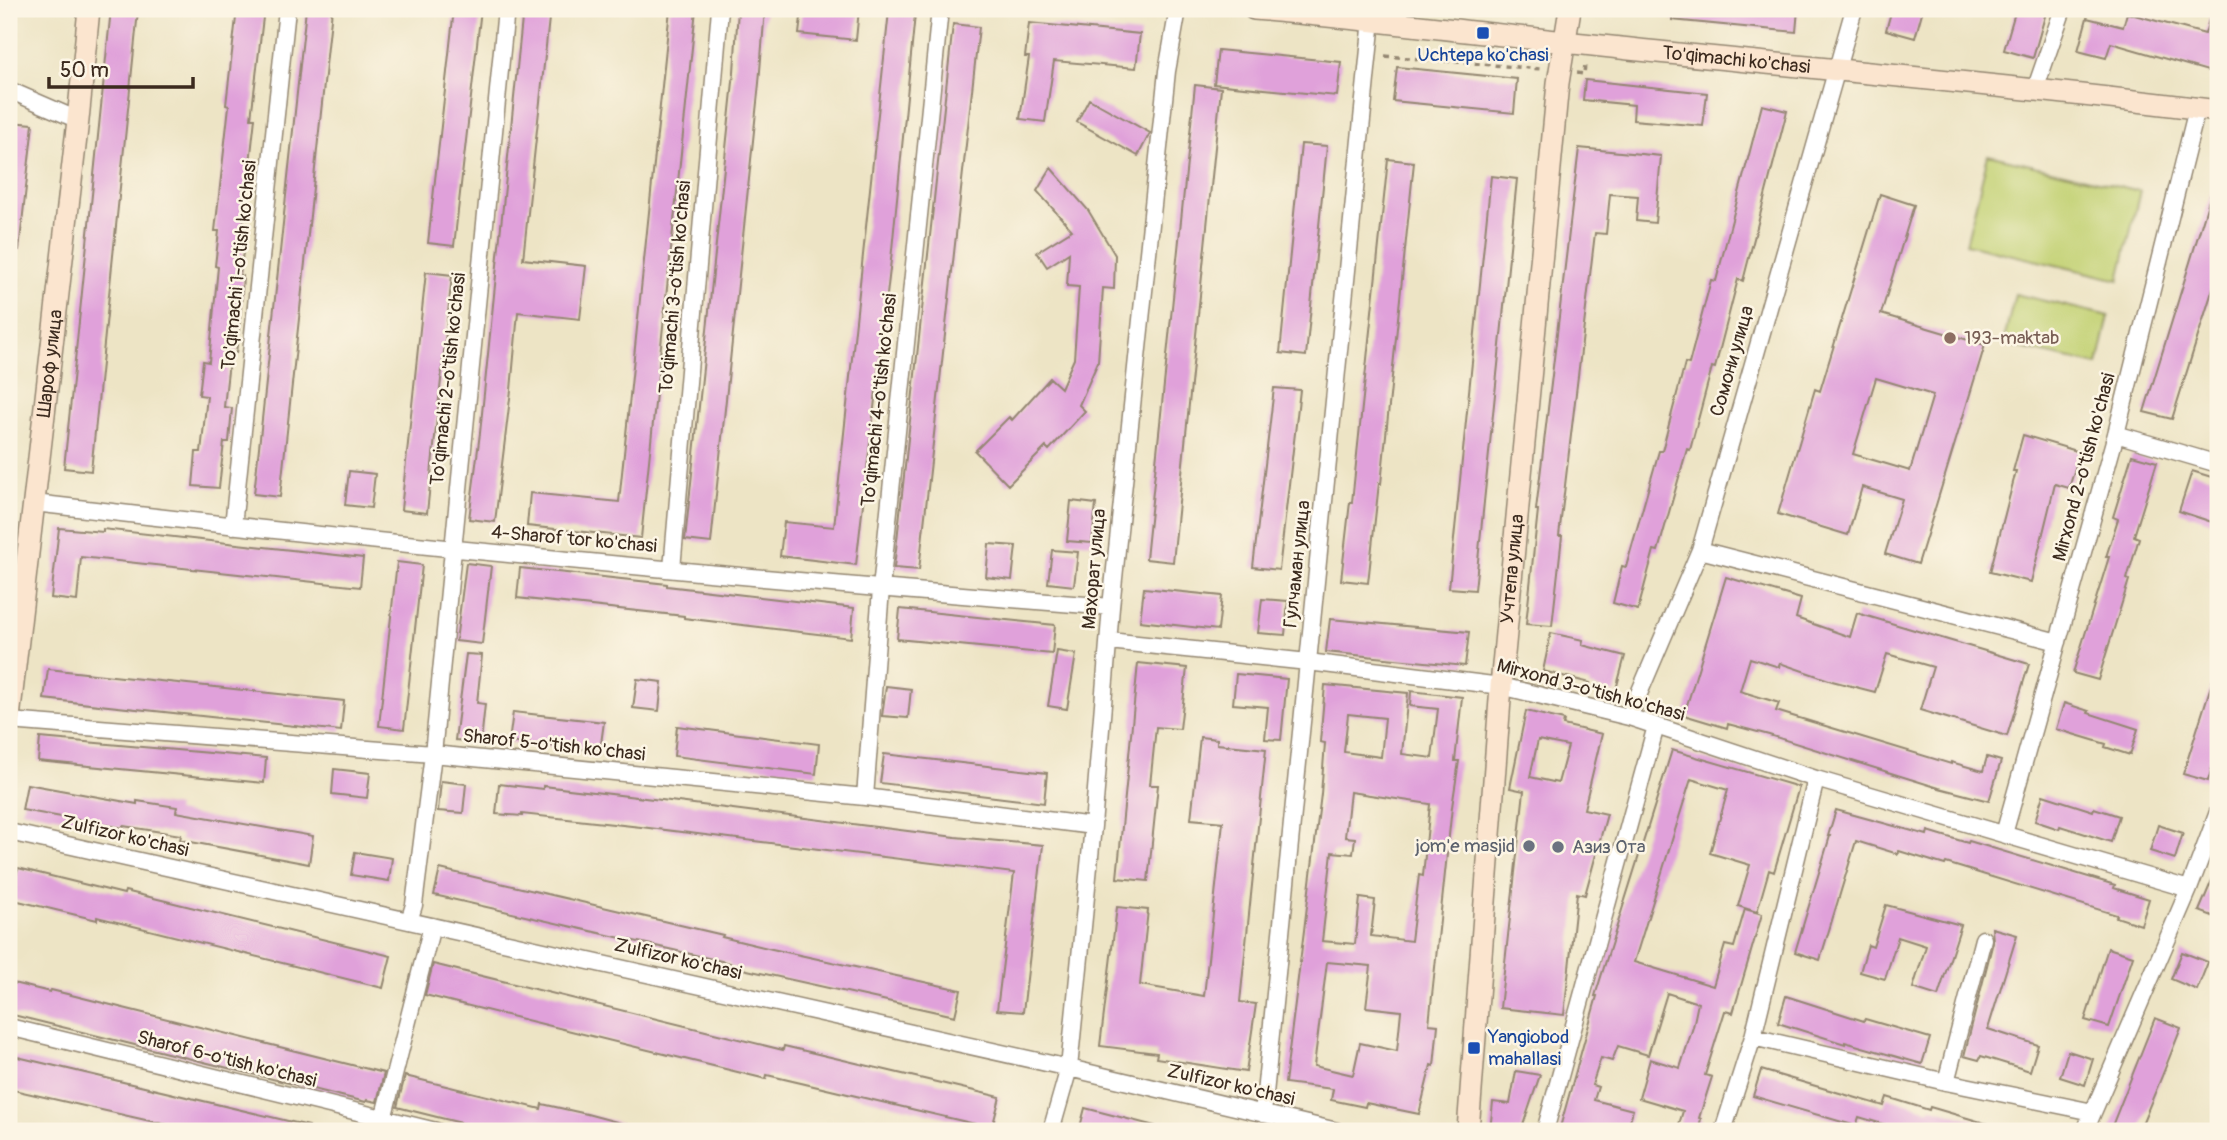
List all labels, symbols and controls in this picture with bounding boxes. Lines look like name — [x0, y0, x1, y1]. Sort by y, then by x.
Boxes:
marker: Uchtepa ko'chasi — [1475, 25, 1491, 41]
street label: To'qimachi ko'chasi — [1661, 41, 1812, 79]
place label: Uchtepa ko'chasi — [1417, 43, 1549, 67]
scale bar — [49, 46, 192, 90]
text: 50 m — [60, 57, 109, 84]
street label: To'qimachi 1-o'tish ko'chasi — [216, 159, 262, 371]
street label: To'qimachi 3-o'tish ko'chasi — [654, 179, 696, 395]
street label: To'qimachi 2-o'tish ko'chasi — [425, 271, 471, 487]
street label: To'qimachi 4-o'tish ko'chasi — [856, 292, 902, 508]
street label: Сомони улица — [1705, 303, 1759, 419]
street label: Шароф улица — [32, 308, 68, 419]
place label: 193-maktab — [1964, 326, 2059, 350]
marker: 193-maktab — [1942, 330, 1958, 346]
street label: Mirxond 2-o'tish ko'chasi — [2047, 370, 2121, 564]
street label: Гулчаман улица — [1278, 499, 1316, 629]
street label: Махорат улица — [1077, 508, 1111, 630]
street label: Учтепа улица — [1495, 513, 1529, 625]
street label: 4-Sharof tor ko'chasi — [490, 520, 658, 558]
street label: Mirxond 3-o'tish ko'chasi — [1494, 653, 1688, 727]
street label: Sharof 5-o'tish ko'chasi — [462, 723, 646, 767]
street label: Zulfizor ko'chasi — [59, 810, 191, 862]
place label: jom'e masjid — [1415, 834, 1515, 858]
place label: Азиз Ота — [1572, 835, 1646, 859]
marker: jom'e masjid — [1521, 838, 1537, 854]
marker: Азиз Ота — [1550, 839, 1566, 855]
street label: Zulfizor ko'chasi — [612, 933, 744, 985]
street label: Sharof 6-o'tish ko'chasi — [135, 1025, 319, 1093]
place label: Yangiobod mahallasi — [1487, 1025, 1569, 1071]
marker: Yangiobod mahallasi — [1466, 1040, 1482, 1056]
street label: Zulfizor ko'chasi — [1165, 1059, 1297, 1111]

